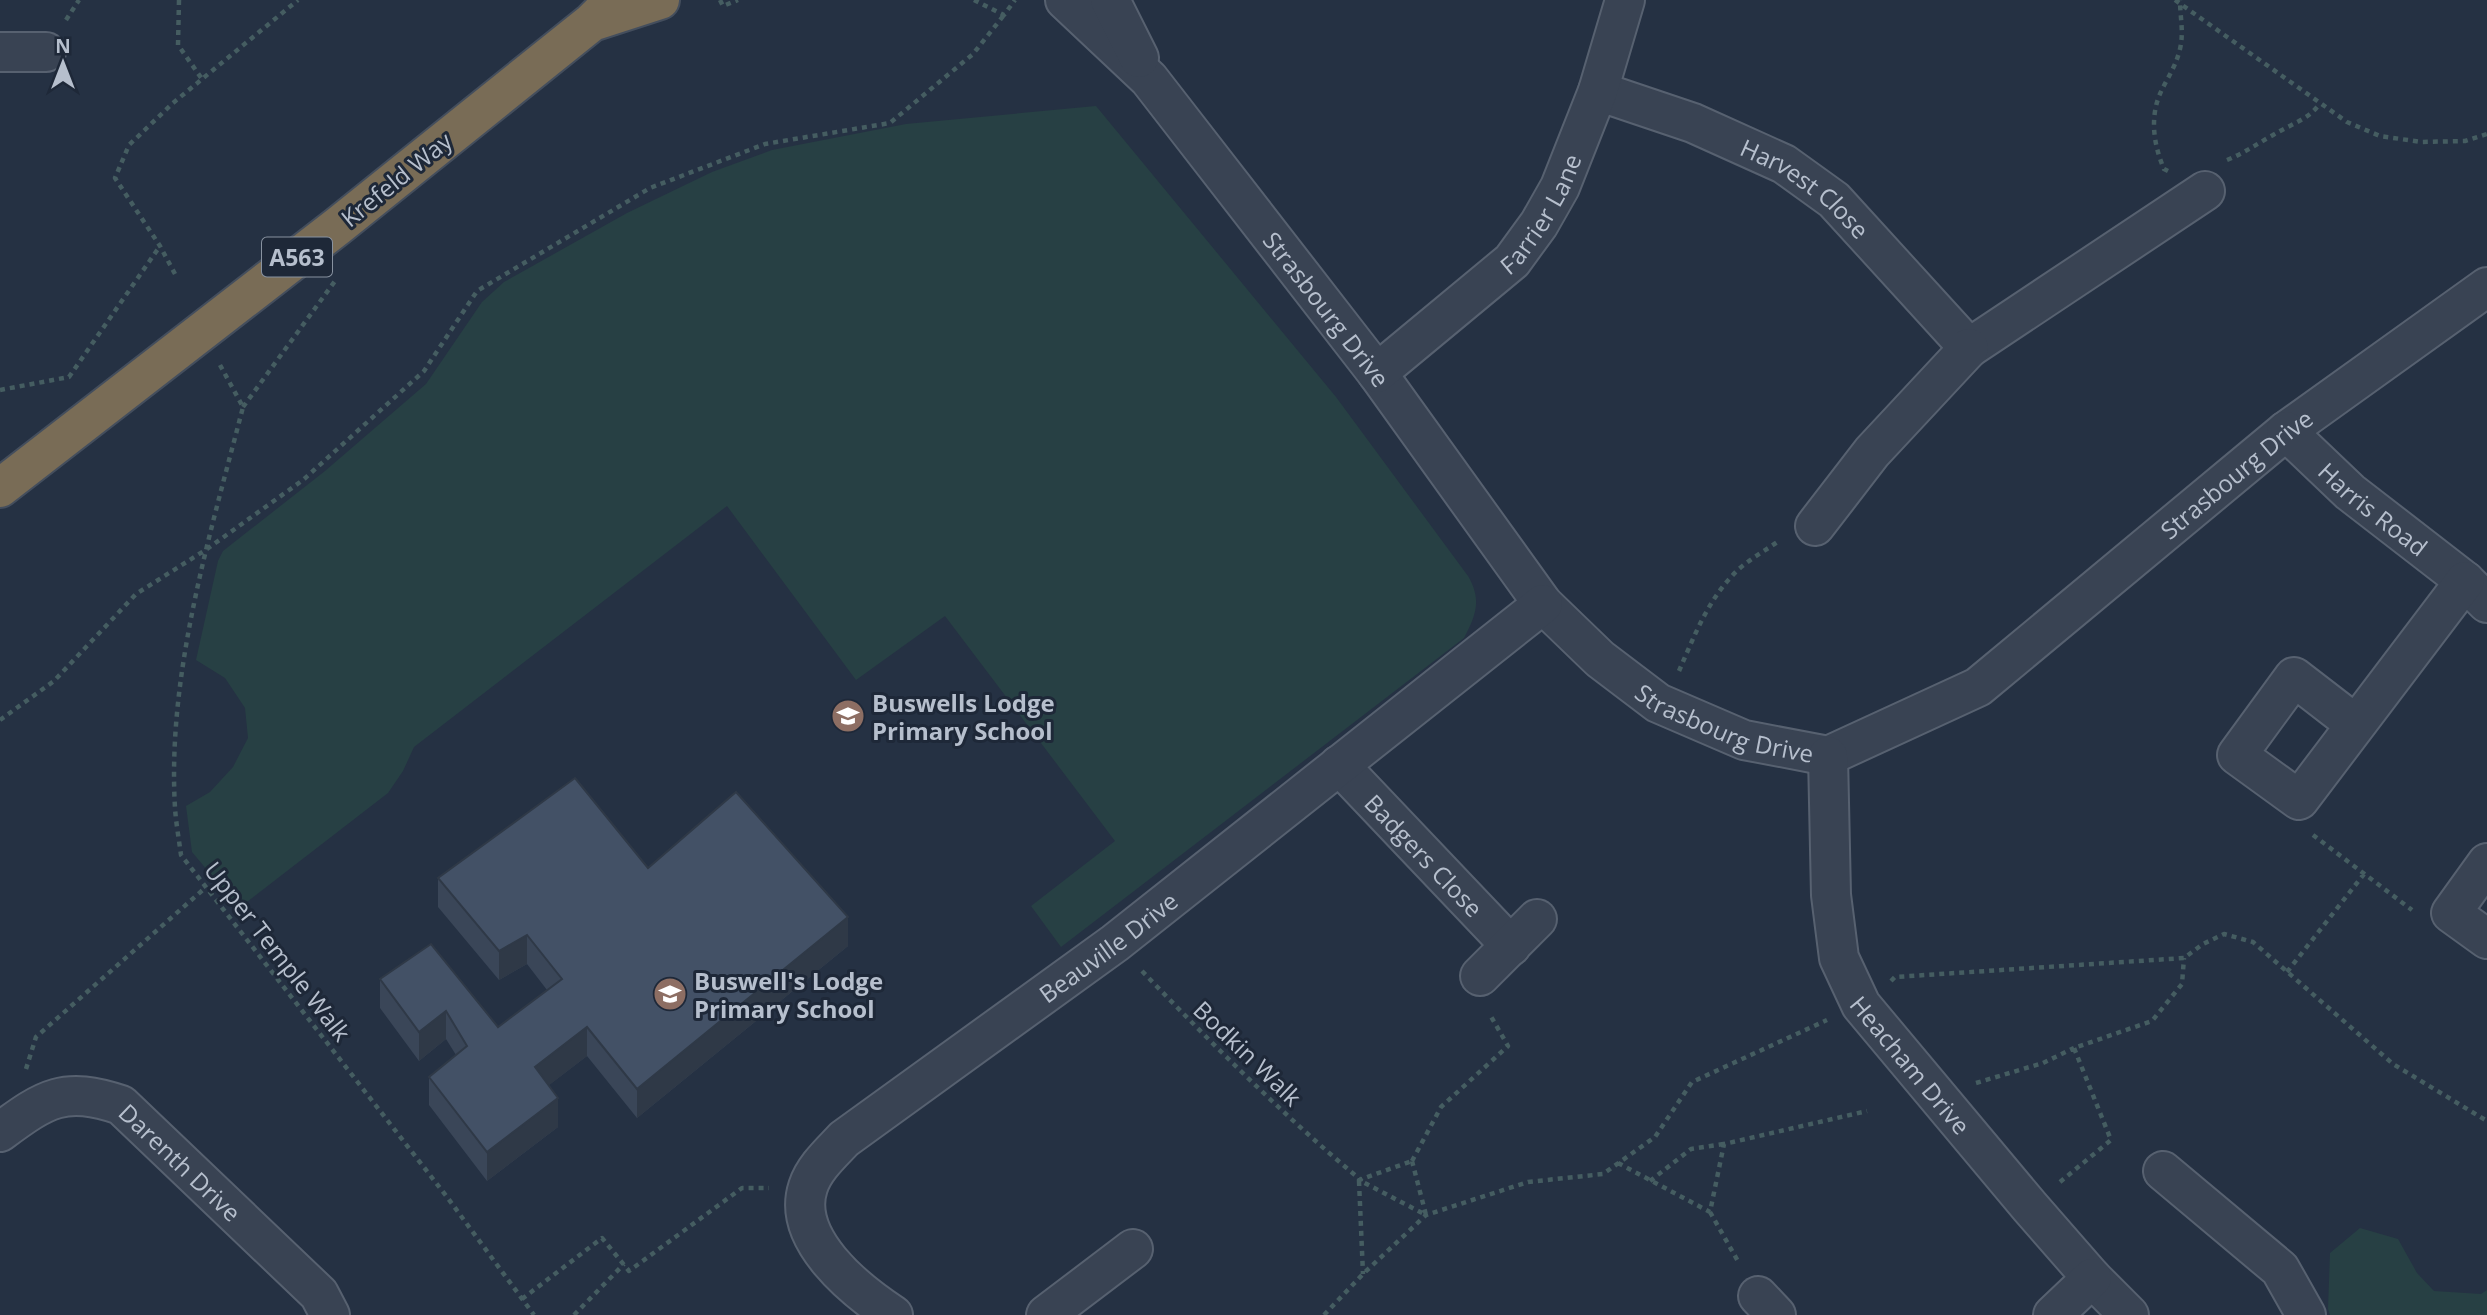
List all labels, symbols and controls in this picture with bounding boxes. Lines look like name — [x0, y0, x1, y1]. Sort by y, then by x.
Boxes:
north arrow — [28, 28, 98, 98]
text: N — [55, 33, 71, 59]
street label: Krefeld Way — [334, 123, 459, 234]
street label: Harvest Close — [1736, 130, 1877, 245]
street label: Farrier Lane — [1492, 149, 1588, 281]
street label: Strasbourg Drive — [1256, 224, 1398, 393]
road number: A563 — [262, 238, 332, 276]
street label: Strasbourg Drive — [2153, 401, 2319, 546]
street label: Harris Road — [2312, 454, 2435, 563]
street label: Strasbourg Drive — [1629, 675, 1816, 769]
place label: Buswells Lodge Primary School — [872, 686, 1055, 747]
school or university icon: Buswells Lodge Primary School — [829, 697, 867, 735]
street label: Badgers Close — [1358, 786, 1491, 924]
street label: Upper Temple Walk — [197, 854, 359, 1048]
street label: Beauville Drive — [1032, 884, 1184, 1010]
place label: Buswell's Lodge Primary School — [694, 964, 883, 1025]
school or university icon: Buswell's Lodge Primary School — [651, 975, 689, 1013]
street label: Heacham Drive — [1843, 988, 1978, 1141]
street label: Bodkin Walk — [1187, 993, 1310, 1113]
street label: Darenth Drive — [112, 1096, 249, 1228]

